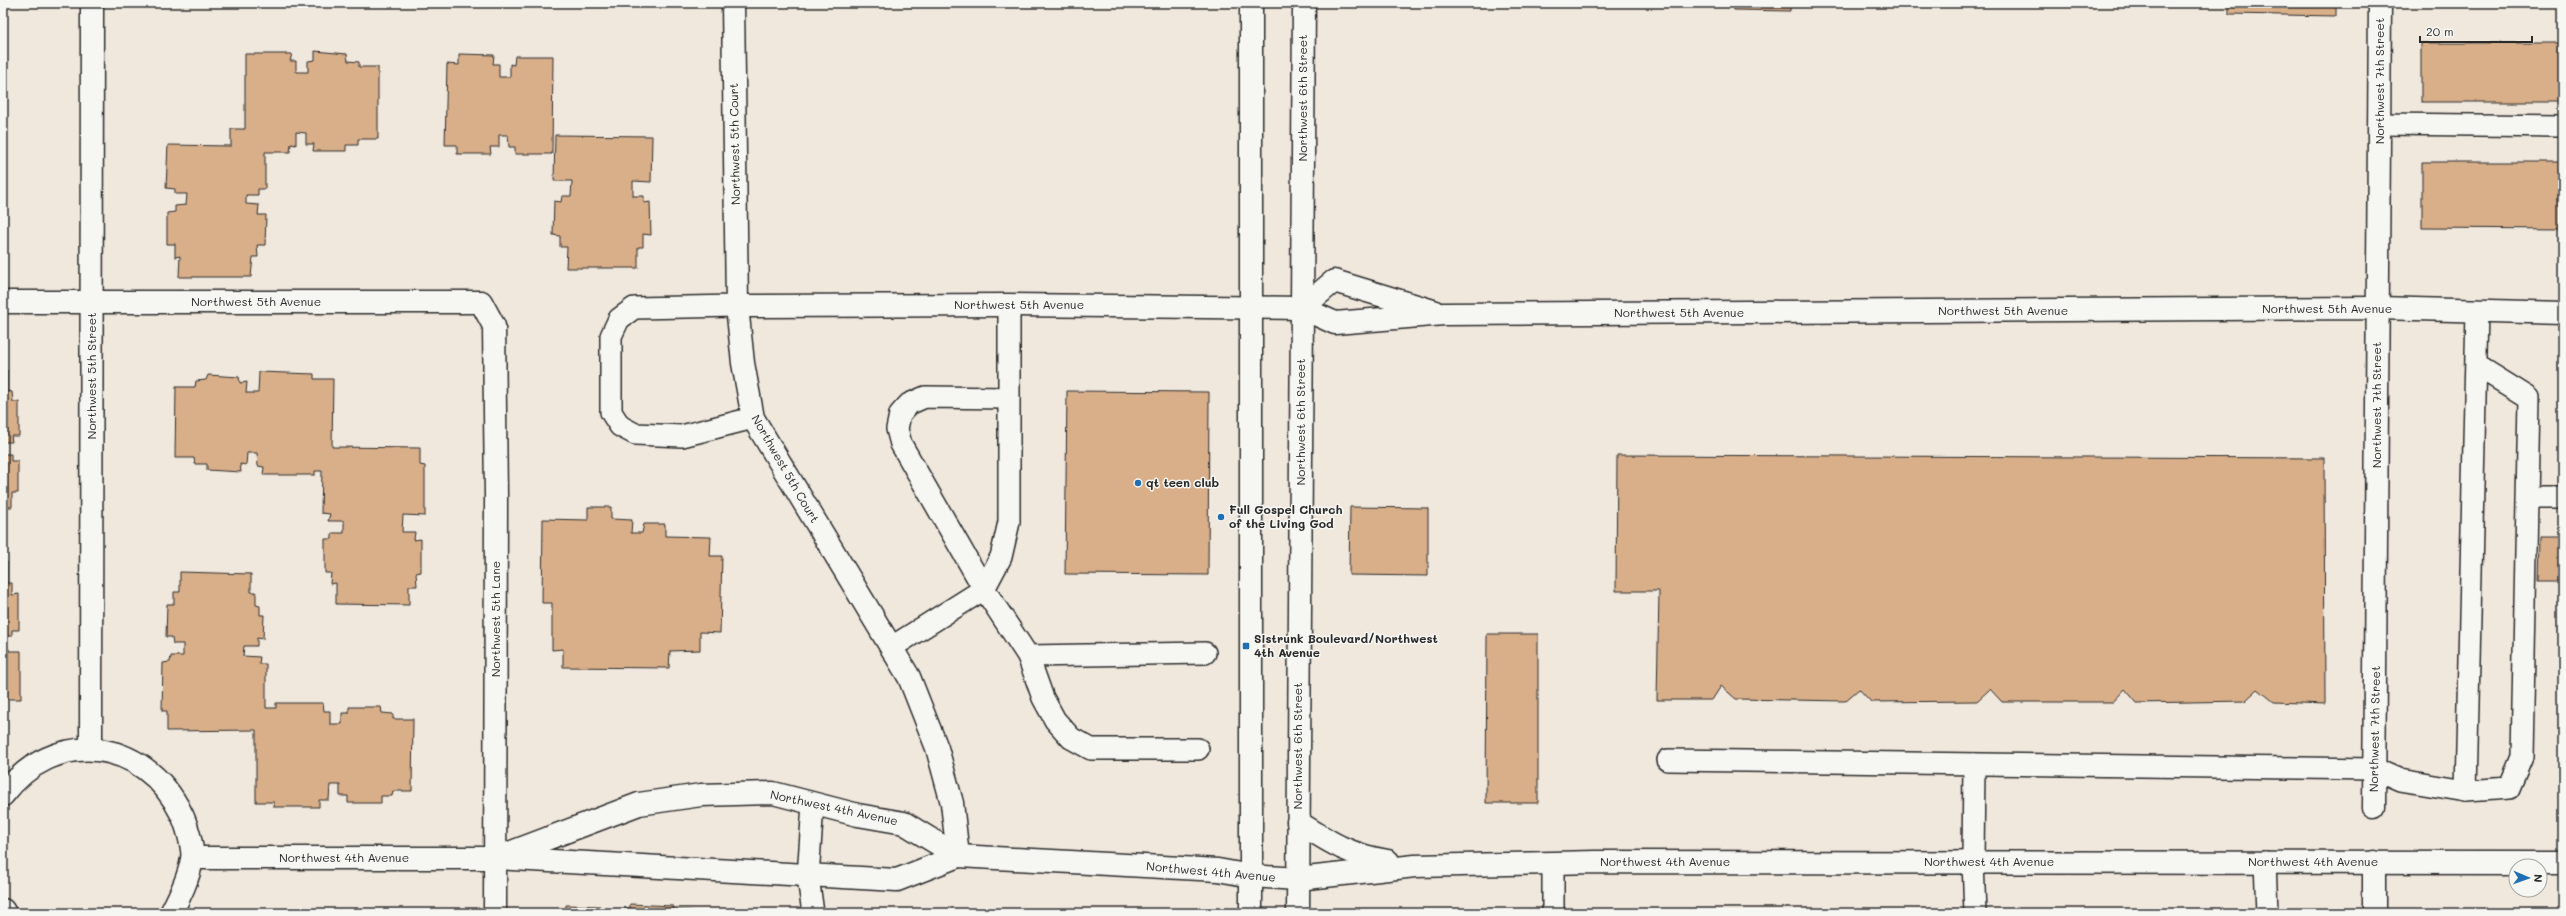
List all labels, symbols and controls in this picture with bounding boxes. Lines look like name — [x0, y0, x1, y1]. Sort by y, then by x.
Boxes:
street label: Northwest 7th Street — [2371, 18, 2387, 144]
scale bar — [2420, 18, 2532, 44]
text: 20 m — [2426, 23, 2454, 39]
street label: Northwest 6th Street — [1294, 34, 1310, 162]
street label: Northwest 5th Court — [725, 83, 743, 205]
street label: Northwest 5th Avenue — [191, 293, 321, 309]
street label: Northwest 5th Avenue — [954, 296, 1084, 312]
street label: Northwest 5th Avenue — [2262, 300, 2392, 316]
street label: Northwest 5th Avenue — [1938, 302, 2068, 318]
street label: Northwest 5th Avenue — [1614, 304, 1744, 320]
street label: Northwest 5th Street — [83, 313, 99, 439]
street label: Northwest 7th Street — [2368, 342, 2384, 468]
street label: Northwest 6th Street — [1292, 358, 1308, 486]
street label: Northwest 5th Court — [748, 412, 823, 525]
place label: qt teen club — [1146, 474, 1220, 490]
marker: qt teen club — [1133, 478, 1143, 488]
place label: Full Gospel Church of the Living God — [1229, 501, 1342, 531]
marker: Full Gospel Church of the Living God — [1216, 512, 1226, 522]
street label: Northwest 5th Lane — [487, 561, 503, 677]
place label: Sistrunk Boulevard/Northwest 4th Avenue — [1254, 630, 1438, 660]
marker: Sistrunk Boulevard/Northwest 4th Avenue — [1241, 641, 1251, 651]
street label: Northwest 7th Street — [2365, 666, 2383, 792]
street label: Northwest 6th Street — [1289, 682, 1305, 810]
street label: Northwest 4th Avenue — [769, 786, 900, 828]
street label: Northwest 4th Avenue — [279, 849, 409, 865]
street label: Northwest 4th Avenue — [1600, 853, 1730, 869]
street label: Northwest 4th Avenue — [1924, 853, 2054, 869]
street label: Northwest 4th Avenue — [2248, 853, 2378, 869]
street label: Northwest 4th Avenue — [1146, 857, 1277, 885]
north arrow — [2508, 858, 2548, 898]
text: N — [2531, 874, 2546, 883]

